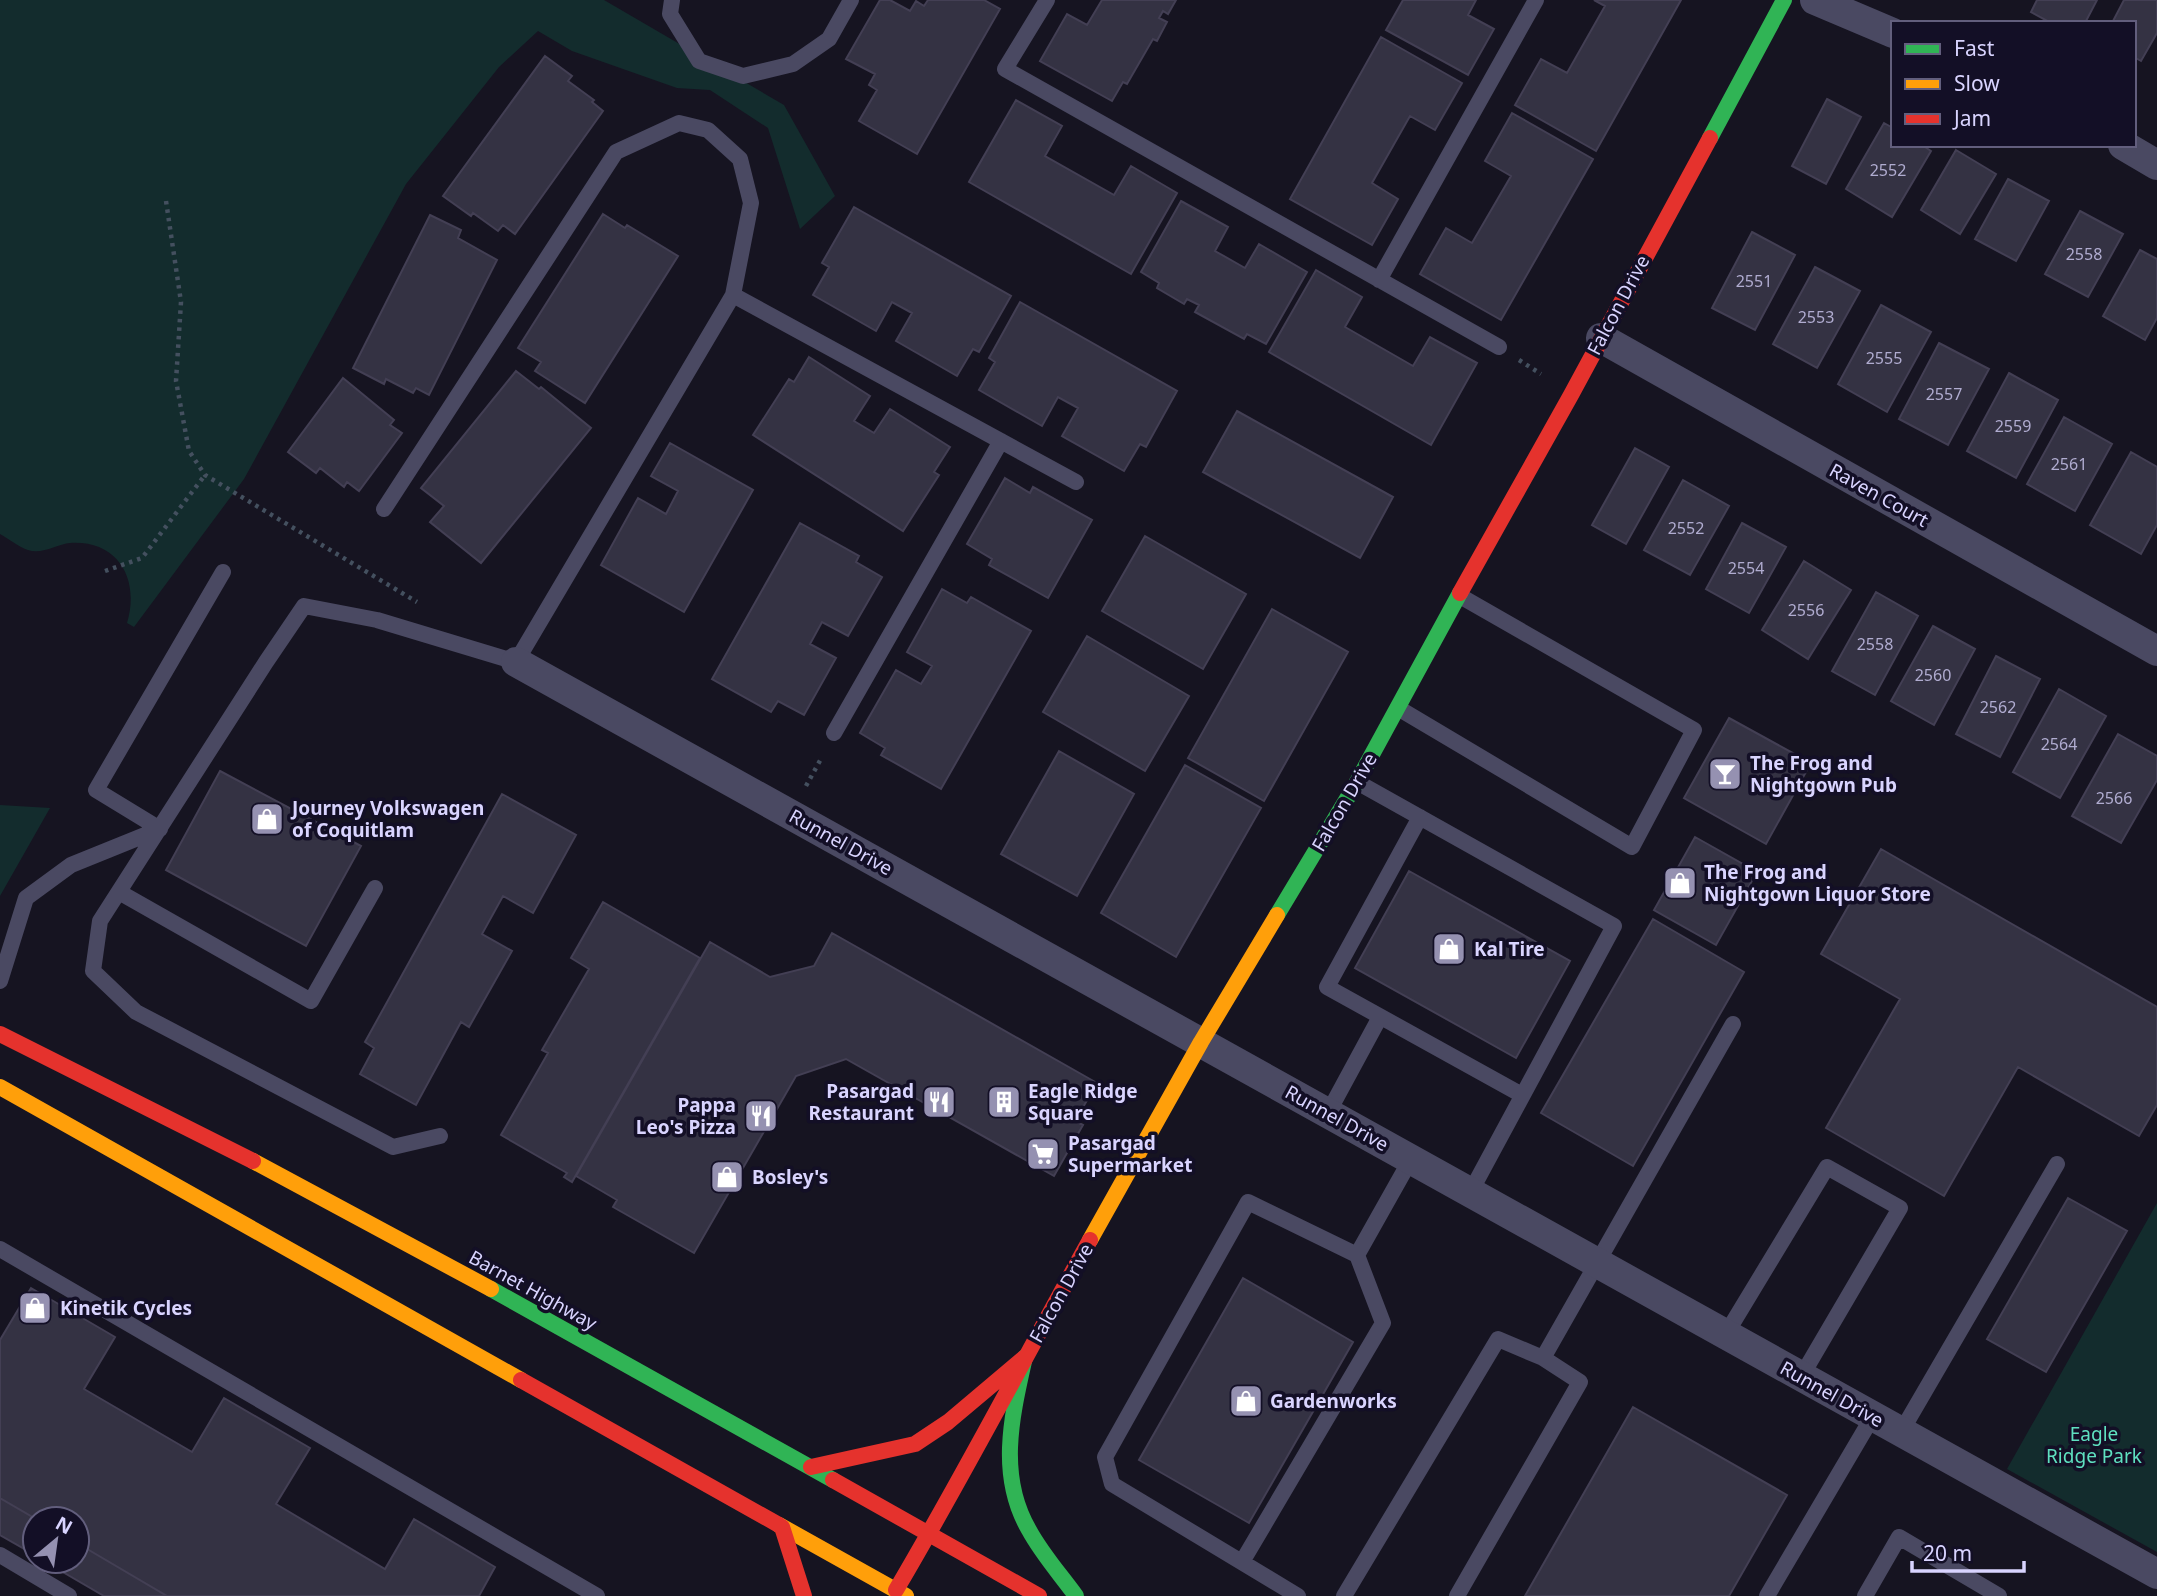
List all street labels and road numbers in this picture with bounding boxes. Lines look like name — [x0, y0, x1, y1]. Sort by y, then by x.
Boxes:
street label: Falcon Drive — [1581, 250, 1655, 360]
street label: Raven Court — [1825, 457, 1933, 533]
street label: Falcon Drive — [1305, 748, 1383, 856]
street label: Runnel Drive — [785, 803, 897, 881]
street label: Runnel Drive — [1281, 1079, 1393, 1157]
street label: Falcon Drive — [1023, 1239, 1099, 1347]
street label: Barnet Highway — [464, 1244, 602, 1336]
street label: Runnel Drive — [1776, 1355, 1888, 1433]

